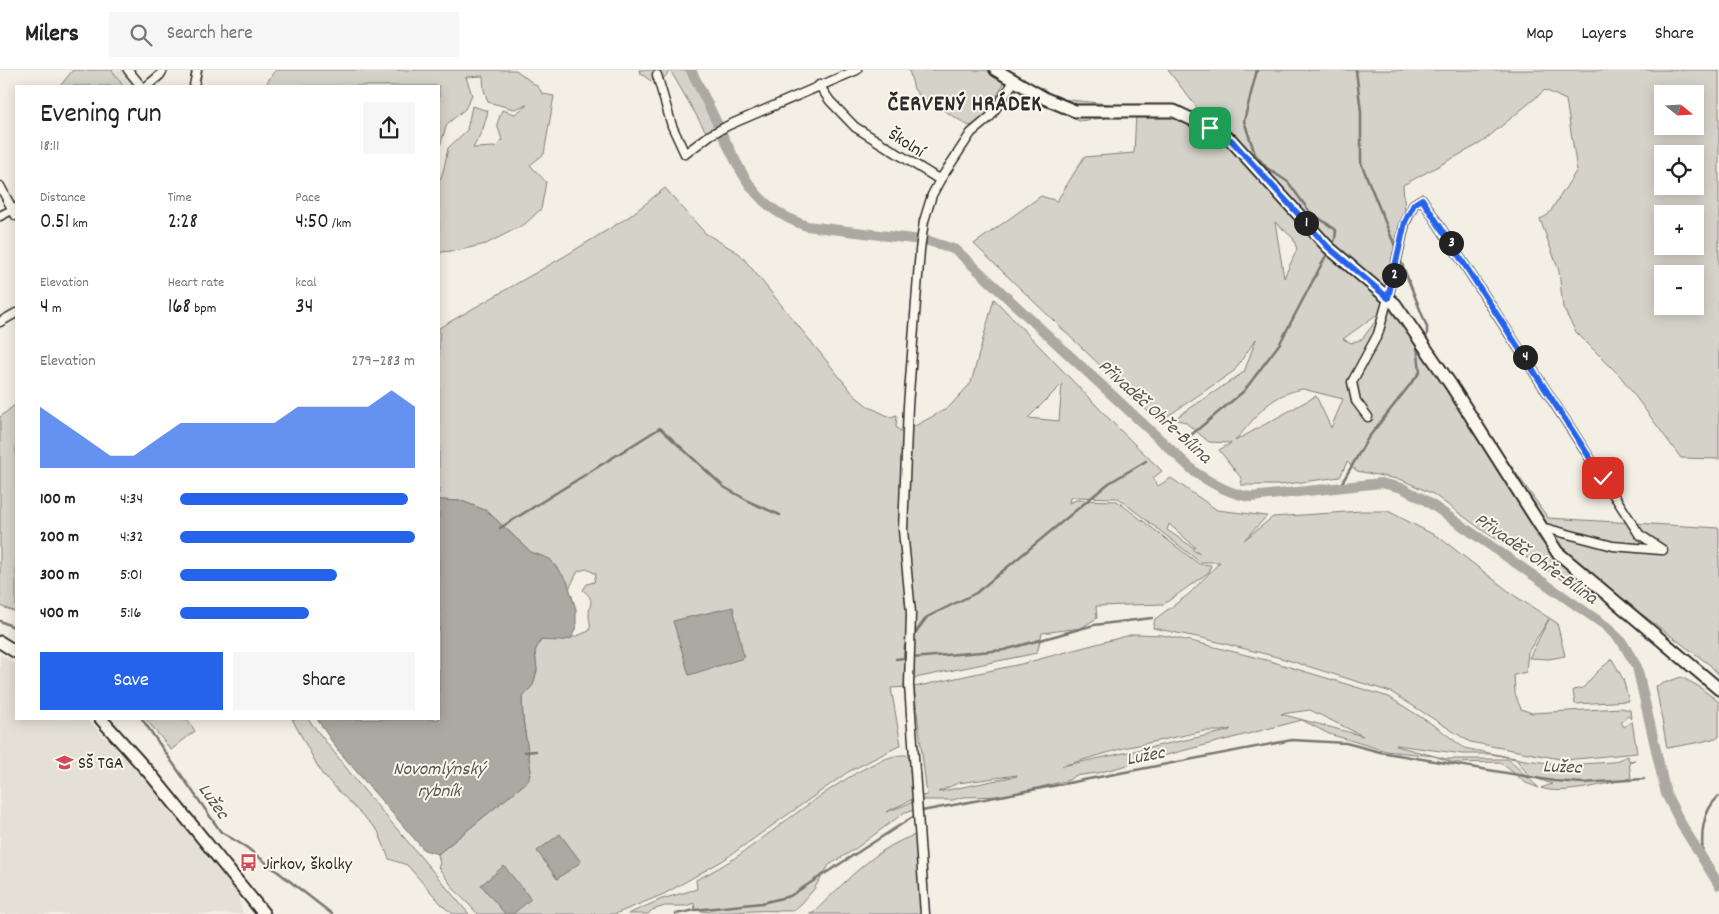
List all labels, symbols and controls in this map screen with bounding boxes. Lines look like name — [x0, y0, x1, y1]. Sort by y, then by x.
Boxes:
search box — [109, 12, 459, 57]
text: Milers — [25, 18, 79, 52]
icon: search — [127, 21, 155, 49]
text: Search here — [167, 21, 253, 48]
text: Map — [1526, 22, 1553, 47]
text: Layers — [1581, 22, 1627, 47]
text: Share — [1655, 22, 1694, 47]
north arrow — [1654, 85, 1704, 135]
map controls — [1654, 85, 1704, 315]
district label: ČERVENÝ HRÁDEK — [887, 90, 1043, 121]
text: Evening run — [40, 96, 162, 136]
button: share — [363, 102, 415, 154]
pin — [1189, 107, 1231, 149]
icon: arrive — [1196, 114, 1224, 142]
street label: Školní — [883, 123, 930, 166]
text: 18:11 — [40, 135, 60, 158]
button: locate — [1654, 145, 1704, 195]
text: Distance — [40, 188, 86, 208]
text: Time — [168, 188, 192, 208]
text: Pace — [295, 188, 320, 208]
button: + — [1654, 205, 1704, 255]
text: 0.51 — [40, 208, 69, 238]
text: 2:28 — [168, 208, 198, 238]
text: 4:50 — [295, 208, 329, 238]
pin: 1 — [1294, 210, 1318, 236]
text: 1 — [1305, 213, 1308, 233]
text: km — [69, 214, 88, 234]
text: /km — [329, 214, 351, 234]
pin: 3 — [1438, 230, 1464, 256]
text: 3 — [1448, 233, 1455, 253]
pin: 2 — [1382, 262, 1406, 288]
text: 2 — [1391, 265, 1398, 285]
button: − — [1654, 265, 1704, 315]
text: Elevation — [40, 273, 89, 293]
text: Heart rate — [168, 273, 224, 293]
text: kcal — [295, 273, 317, 293]
text: 4 — [40, 293, 49, 323]
text: 168 — [168, 293, 191, 323]
text: 34 — [295, 293, 313, 323]
text: m — [49, 299, 62, 319]
text: bpm — [191, 299, 216, 319]
pin: 4 — [1512, 344, 1538, 370]
text: 4 — [1523, 347, 1528, 367]
text: Elevation — [40, 350, 96, 373]
text: 279–283 m — [351, 350, 415, 373]
water label: Přivaděč Ohře-Bílina — [1091, 354, 1217, 472]
pin — [1582, 457, 1624, 499]
icon: check — [1589, 464, 1617, 492]
text: 100 m — [40, 488, 76, 511]
text: 4:34 — [120, 488, 143, 511]
water label: Přivaděč Ohře-Bílina — [1468, 507, 1603, 613]
text: 200 m — [40, 526, 79, 549]
text: 4:32 — [120, 526, 143, 549]
text: 300 m — [40, 564, 79, 587]
text: 5:01 — [120, 564, 142, 587]
text: 400 m — [40, 602, 79, 625]
text: 5:16 — [120, 602, 141, 625]
button: Save — [40, 652, 223, 710]
button: Share — [233, 652, 415, 710]
water label: Lužec — [1124, 740, 1168, 774]
school or university icon: SŠ TGA — [54, 752, 74, 772]
place label: SŠ TGA — [78, 752, 124, 777]
water label: Lužec — [1542, 754, 1583, 783]
water label: Novomlýnský rybník — [393, 757, 488, 806]
water label: Lužec — [190, 778, 235, 827]
bus stop icon: Jirkov, školky — [239, 853, 259, 873]
place label: Jirkov, školky — [263, 853, 353, 878]

